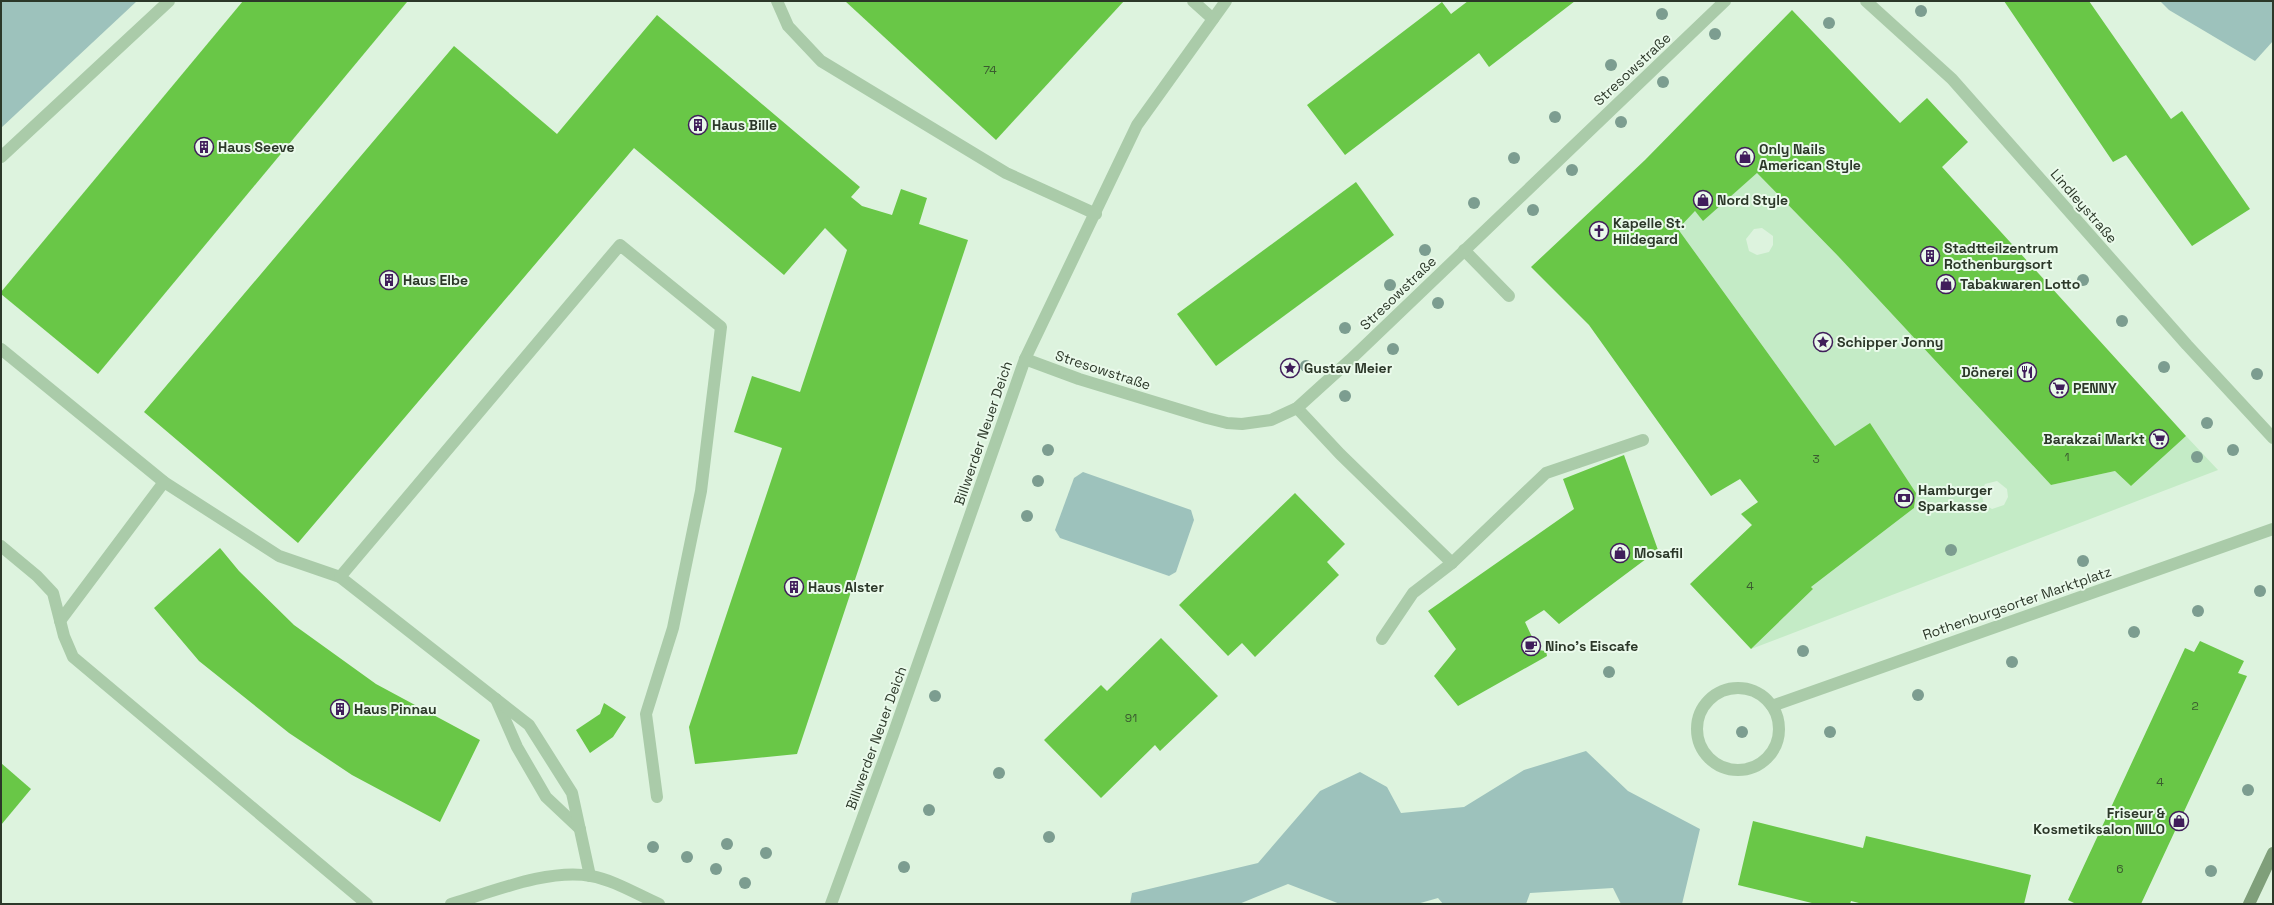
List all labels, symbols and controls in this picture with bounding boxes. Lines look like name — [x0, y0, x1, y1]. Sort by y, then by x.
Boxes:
street label: Stresowstraße — [1590, 29, 1674, 109]
house number: 74 — [983, 62, 997, 78]
building icon: Haus Bille — [687, 114, 709, 136]
place label: Haus Bille — [712, 116, 777, 134]
building icon: Haus Seeve — [193, 136, 215, 158]
place label: Haus Seeve — [218, 138, 295, 156]
place label: Only Nails American Style — [1759, 140, 1861, 174]
shop icon: Only Nails American Style — [1734, 146, 1756, 168]
street label: Lindleystraße — [2047, 165, 2121, 247]
shop icon: Nord Style — [1692, 189, 1714, 211]
place label: Nord Style — [1717, 191, 1788, 209]
place label: Kapelle St. Hildegard — [1613, 214, 1685, 248]
church icon: Kapelle St. Hildegard — [1588, 220, 1610, 242]
place label: Stadtteilzentrum Rothenburgsort — [1944, 239, 2058, 273]
building icon: Stadtteilzentrum Rothenburgsort — [1919, 245, 1941, 267]
street label: Stresowstraße — [1356, 252, 1440, 334]
building icon: Haus Elbe — [378, 269, 400, 291]
place label: Haus Elbe — [403, 271, 468, 289]
shop icon: Tabakwaren Lotto — [1935, 273, 1957, 295]
place label: Tabakwaren Lotto — [1960, 275, 2080, 293]
place icon: Schipper Jonny — [1812, 331, 1834, 353]
place label: Schipper Jonny — [1837, 333, 1943, 351]
street label: Stresowstraße — [1053, 346, 1153, 394]
place icon: Gustav Meier — [1279, 357, 1301, 379]
street label: Billwerder Neuer Deich — [950, 358, 1016, 508]
place label: Gustav Meier — [1304, 359, 1393, 377]
restaurant icon: Dönerei — [2016, 361, 2038, 383]
place label: Dönerei — [1961, 363, 2013, 381]
supermarket icon: PENNY — [2048, 377, 2070, 399]
place label: PENNY — [2073, 379, 2117, 397]
supermarket icon: Barakzai Markt — [2148, 428, 2170, 450]
place label: Barakzai Markt — [2043, 430, 2145, 448]
house number: 1 — [2064, 449, 2070, 465]
house number: 3 — [1812, 451, 1820, 467]
place label: Hamburger Sparkasse — [1918, 481, 1993, 515]
bank icon: Hamburger Sparkasse — [1893, 487, 1915, 509]
shop icon: Mosafil — [1609, 542, 1631, 564]
place label: Mosafil — [1634, 544, 1683, 562]
street label: Rothenburgsorter Marktplatz — [1920, 562, 2114, 644]
building icon: Haus Alster — [783, 576, 805, 598]
place label: Haus Alster — [808, 578, 884, 596]
house number: 4 — [1746, 578, 1754, 594]
cafe icon: Nino's Eiscafe — [1520, 635, 1542, 657]
place label: Nino's Eiscafe — [1545, 637, 1638, 655]
street label: Billwerder Neuer Deich — [842, 664, 910, 812]
building icon: Haus Pinnau — [329, 698, 351, 720]
house number: 2 — [2191, 698, 2199, 714]
place label: Haus Pinnau — [354, 700, 437, 718]
house number: 91 — [1125, 710, 1137, 726]
house number: 4 — [2156, 774, 2164, 790]
place label: Friseur & Kosmetiksalon NILO — [2033, 804, 2166, 838]
shop icon: Friseur & Kosmetiksalon NILO — [2168, 810, 2190, 832]
house number: 6 — [2116, 861, 2124, 877]

